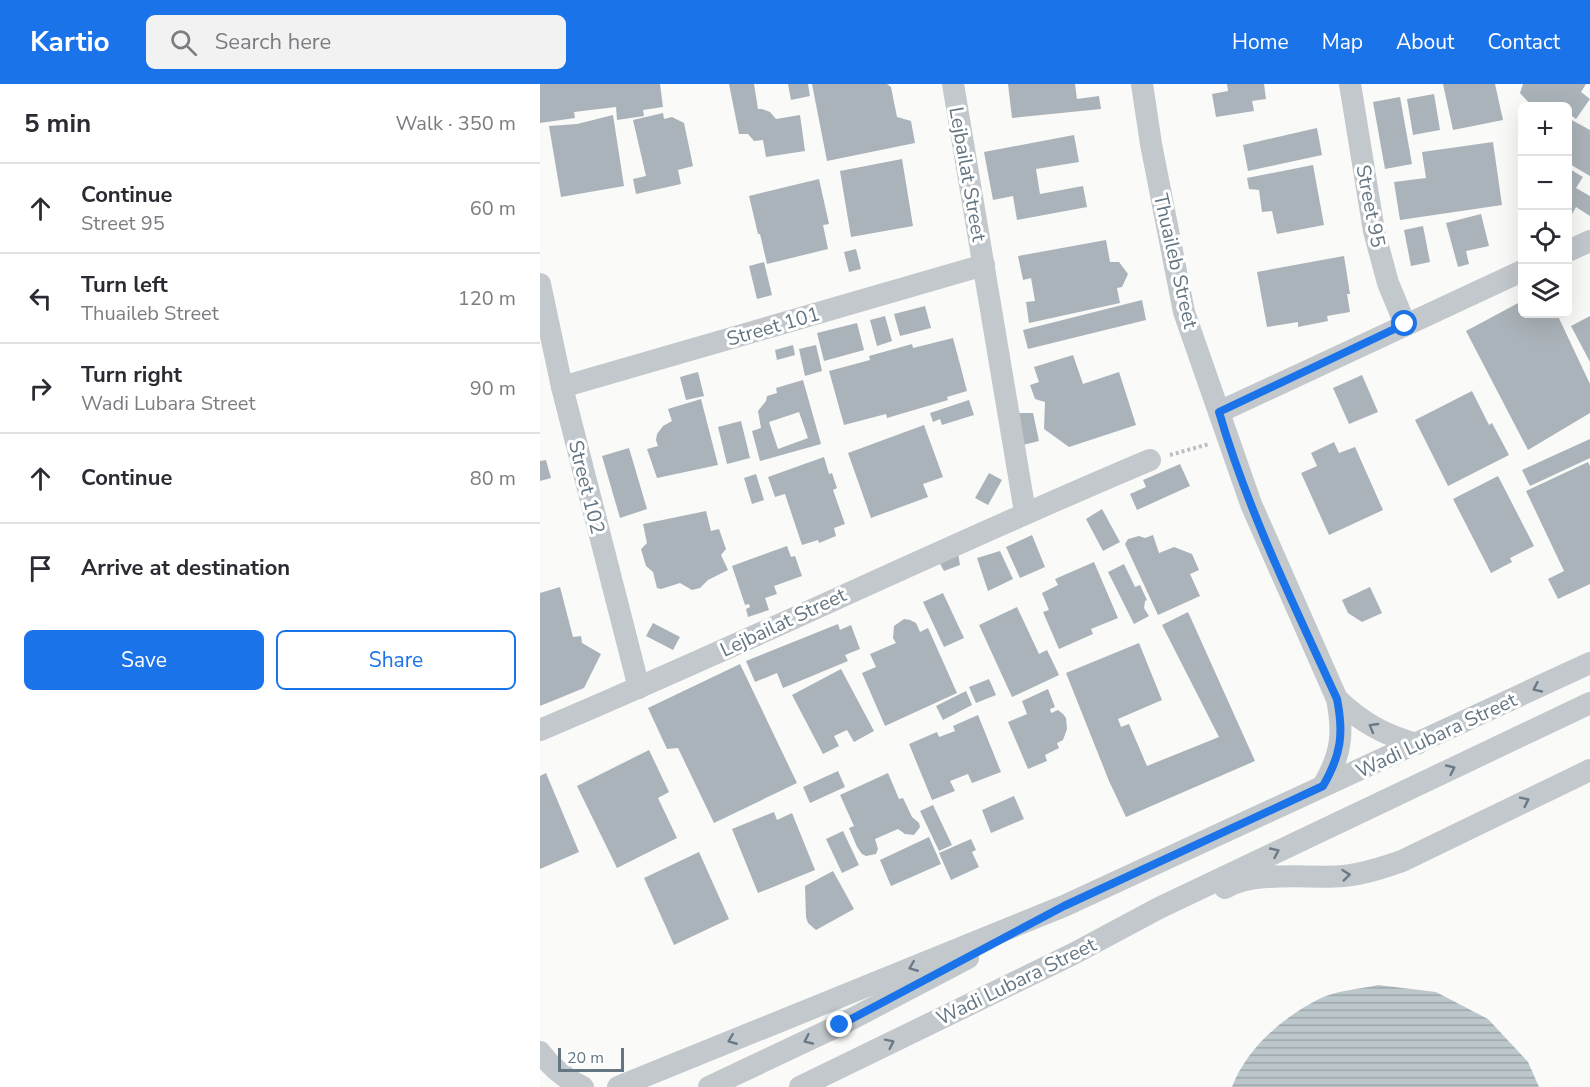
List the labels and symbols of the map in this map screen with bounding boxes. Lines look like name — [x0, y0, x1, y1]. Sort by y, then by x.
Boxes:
street label: Lejbailat Street — [942, 105, 993, 245]
street label: Street 95 — [1349, 162, 1392, 250]
street label: Thuaileb Street — [1147, 191, 1204, 332]
street label: Street 101 — [723, 300, 823, 353]
route start — [1391, 310, 1417, 336]
street label: Street 102 — [562, 437, 611, 537]
street label: Lejbailat Street — [716, 581, 852, 663]
one-way arrow — [1532, 681, 1543, 693]
street label: Wadi Lubara Street — [1351, 686, 1522, 785]
one-way arrow — [1369, 723, 1379, 734]
one-way arrow — [1445, 764, 1456, 776]
one-way arrow — [1519, 797, 1530, 809]
one-way arrow — [1268, 848, 1279, 860]
one-way arrow — [1342, 869, 1351, 882]
street label: Wadi Lubara Street — [932, 931, 1101, 1032]
one-way arrow — [908, 960, 919, 972]
route end — [826, 1011, 852, 1037]
one-way arrow — [727, 1033, 738, 1045]
one-way arrow — [803, 1033, 814, 1045]
one-way arrow — [884, 1038, 895, 1050]
scale bar — [558, 1045, 624, 1072]

